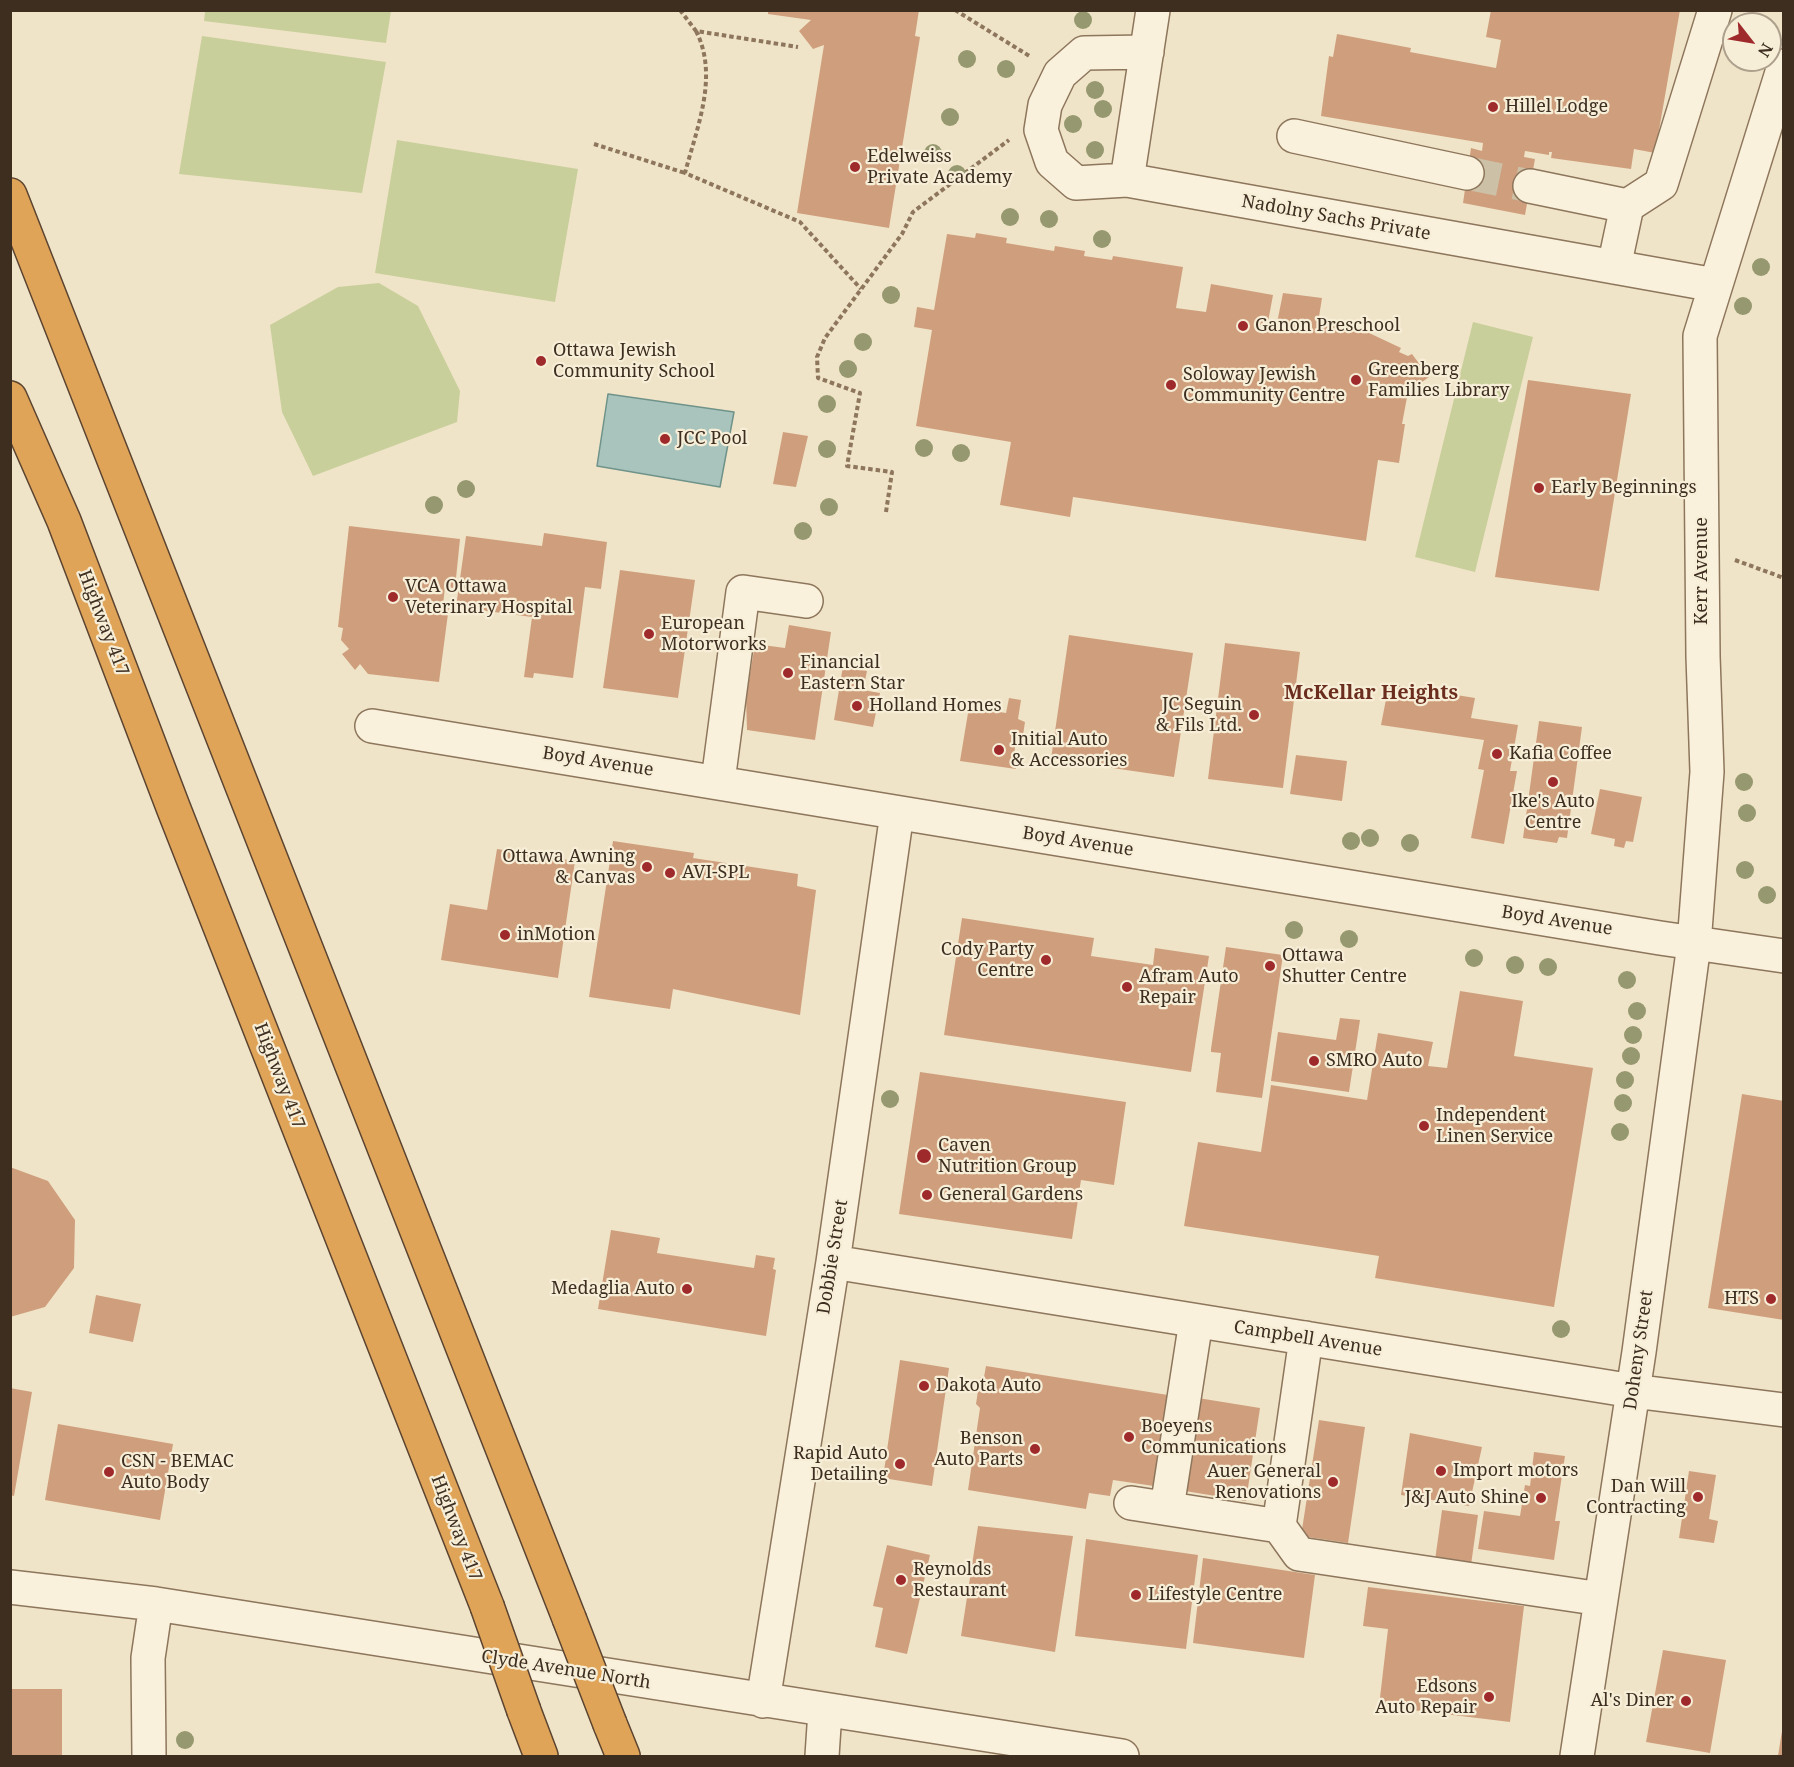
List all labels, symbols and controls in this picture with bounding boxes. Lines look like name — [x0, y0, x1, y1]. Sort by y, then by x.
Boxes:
north arrow — [1722, 12, 1782, 72]
text: N — [1753, 39, 1778, 61]
place label: Hillel Lodge — [1505, 96, 1608, 118]
marker: Hillel Lodge — [1486, 100, 1500, 114]
place label: Edelweiss Private Academy — [867, 146, 1012, 188]
marker: Edelweiss Private Academy — [848, 160, 862, 174]
street label: Nadolny Sachs Private — [1240, 191, 1432, 245]
place label: Ganon Preschool — [1255, 315, 1400, 337]
marker: Ganon Preschool — [1236, 319, 1250, 333]
place label: Ottawa Jewish Community School — [553, 340, 715, 382]
marker: Ottawa Jewish Community School — [534, 354, 548, 368]
place label: Greenberg Families Library — [1368, 359, 1509, 401]
place label: Soloway Jewish Community Centre — [1183, 364, 1345, 406]
marker: Greenberg Families Library — [1349, 373, 1363, 387]
marker: Soloway Jewish Community Centre — [1164, 378, 1178, 392]
place label: JCC Pool — [677, 428, 747, 450]
marker: JCC Pool — [658, 432, 672, 446]
place label: Early Beginnings — [1551, 477, 1696, 499]
marker: Early Beginnings — [1532, 481, 1546, 495]
street label: Kerr Avenue — [1691, 517, 1713, 625]
street label: Highway 417 — [73, 567, 133, 679]
place label: VCA Ottawa Veterinary Hospital — [405, 576, 573, 618]
marker: VCA Ottawa Veterinary Hospital — [386, 590, 400, 604]
place label: European Motorworks — [661, 613, 766, 656]
marker: European Motorworks — [642, 627, 656, 641]
place label: Financial Eastern Star — [800, 652, 905, 694]
marker: Financial Eastern Star — [781, 666, 795, 680]
district label: McKellar Heights — [1284, 681, 1458, 705]
place label: JC Seguin & Fils Ltd. — [1156, 694, 1242, 736]
place label: Holland Homes — [869, 695, 1002, 717]
marker: Holland Homes — [850, 699, 864, 713]
marker: JC Seguin & Fils Ltd. — [1247, 708, 1261, 722]
place label: Initial Auto & Accessories — [1011, 729, 1127, 771]
street label: Boyd Avenue — [541, 743, 655, 781]
marker: Initial Auto & Accessories — [992, 743, 1006, 757]
place label: Kafia Coffee — [1509, 743, 1612, 765]
marker: Kafia Coffee — [1490, 747, 1504, 761]
marker: Ike's Auto Centre — [1546, 775, 1560, 789]
place label: Ike's Auto Centre — [1511, 791, 1595, 834]
street label: Boyd Avenue — [1021, 823, 1135, 861]
place label: Ottawa Awning & Canvas — [502, 846, 635, 888]
marker: Ottawa Awning & Canvas — [640, 860, 654, 874]
place label: AVI-SPL — [682, 862, 749, 884]
marker: AVI-SPL — [663, 866, 677, 880]
street label: Boyd Avenue — [1500, 902, 1614, 940]
place label: inMotion — [517, 924, 596, 946]
marker: inMotion — [498, 928, 512, 942]
place label: Cody Party Centre — [941, 939, 1034, 982]
place label: Ottawa Shutter Centre — [1282, 945, 1407, 988]
marker: Cody Party Centre — [1039, 953, 1053, 967]
marker: Ottawa Shutter Centre — [1263, 959, 1277, 973]
place label: Afram Auto Repair — [1139, 966, 1239, 1008]
marker: Afram Auto Repair — [1120, 980, 1134, 994]
street label: Highway 417 — [249, 1020, 309, 1132]
place label: SMRO Auto — [1326, 1050, 1423, 1072]
marker: SMRO Auto — [1307, 1054, 1321, 1068]
place label: Independent Linen Service — [1436, 1105, 1553, 1148]
marker: Independent Linen Service — [1417, 1119, 1431, 1133]
place label: Caven Nutrition Group — [938, 1135, 1077, 1178]
marker: Caven Nutrition Group — [915, 1147, 933, 1165]
place label: General Gardens — [939, 1184, 1083, 1206]
marker: General Gardens — [920, 1188, 934, 1202]
street label: Dobbie Street — [813, 1198, 853, 1316]
place label: Medaglia Auto — [551, 1278, 675, 1300]
marker: Medaglia Auto — [680, 1282, 694, 1296]
place label: HTS — [1724, 1288, 1759, 1310]
street label: Doheny Street — [1620, 1289, 1658, 1411]
marker: HTS — [1764, 1292, 1778, 1306]
street label: Campbell Avenue — [1232, 1317, 1384, 1361]
place label: Dakota Auto — [936, 1375, 1041, 1397]
marker: Dakota Auto — [917, 1379, 931, 1393]
place label: Boeyens Communications — [1141, 1416, 1286, 1458]
place label: Benson Auto Parts — [934, 1428, 1023, 1470]
marker: Boeyens Communications — [1122, 1430, 1136, 1444]
marker: Benson Auto Parts — [1028, 1442, 1042, 1456]
place label: Rapid Auto Detailing — [793, 1443, 888, 1486]
place label: CSN - BEMAC Auto Body — [121, 1451, 234, 1494]
marker: Rapid Auto Detailing — [893, 1457, 907, 1471]
place label: Import motors — [1453, 1460, 1578, 1482]
place label: Auer General Renovations — [1207, 1461, 1321, 1504]
marker: Import motors — [1434, 1464, 1448, 1478]
marker: CSN - BEMAC Auto Body — [102, 1465, 116, 1479]
street label: Highway 417 — [426, 1472, 486, 1584]
marker: Auer General Renovations — [1326, 1475, 1340, 1489]
place label: Dan Will Contracting — [1586, 1476, 1686, 1518]
place label: J&J Auto Shine — [1405, 1487, 1529, 1509]
marker: Dan Will Contracting — [1691, 1490, 1705, 1504]
marker: J&J Auto Shine — [1534, 1491, 1548, 1505]
place label: Reynolds Restaurant — [913, 1559, 1007, 1602]
marker: Reynolds Restaurant — [894, 1573, 908, 1587]
place label: Lifestyle Centre — [1148, 1584, 1282, 1606]
marker: Lifestyle Centre — [1129, 1588, 1143, 1602]
street label: Clyde Avenue North — [480, 1646, 652, 1694]
place label: Edsons Auto Repair — [1375, 1676, 1477, 1718]
marker: Edsons Auto Repair — [1482, 1690, 1496, 1704]
place label: Al's Diner — [1590, 1690, 1674, 1712]
marker: Al's Diner — [1679, 1694, 1693, 1708]

